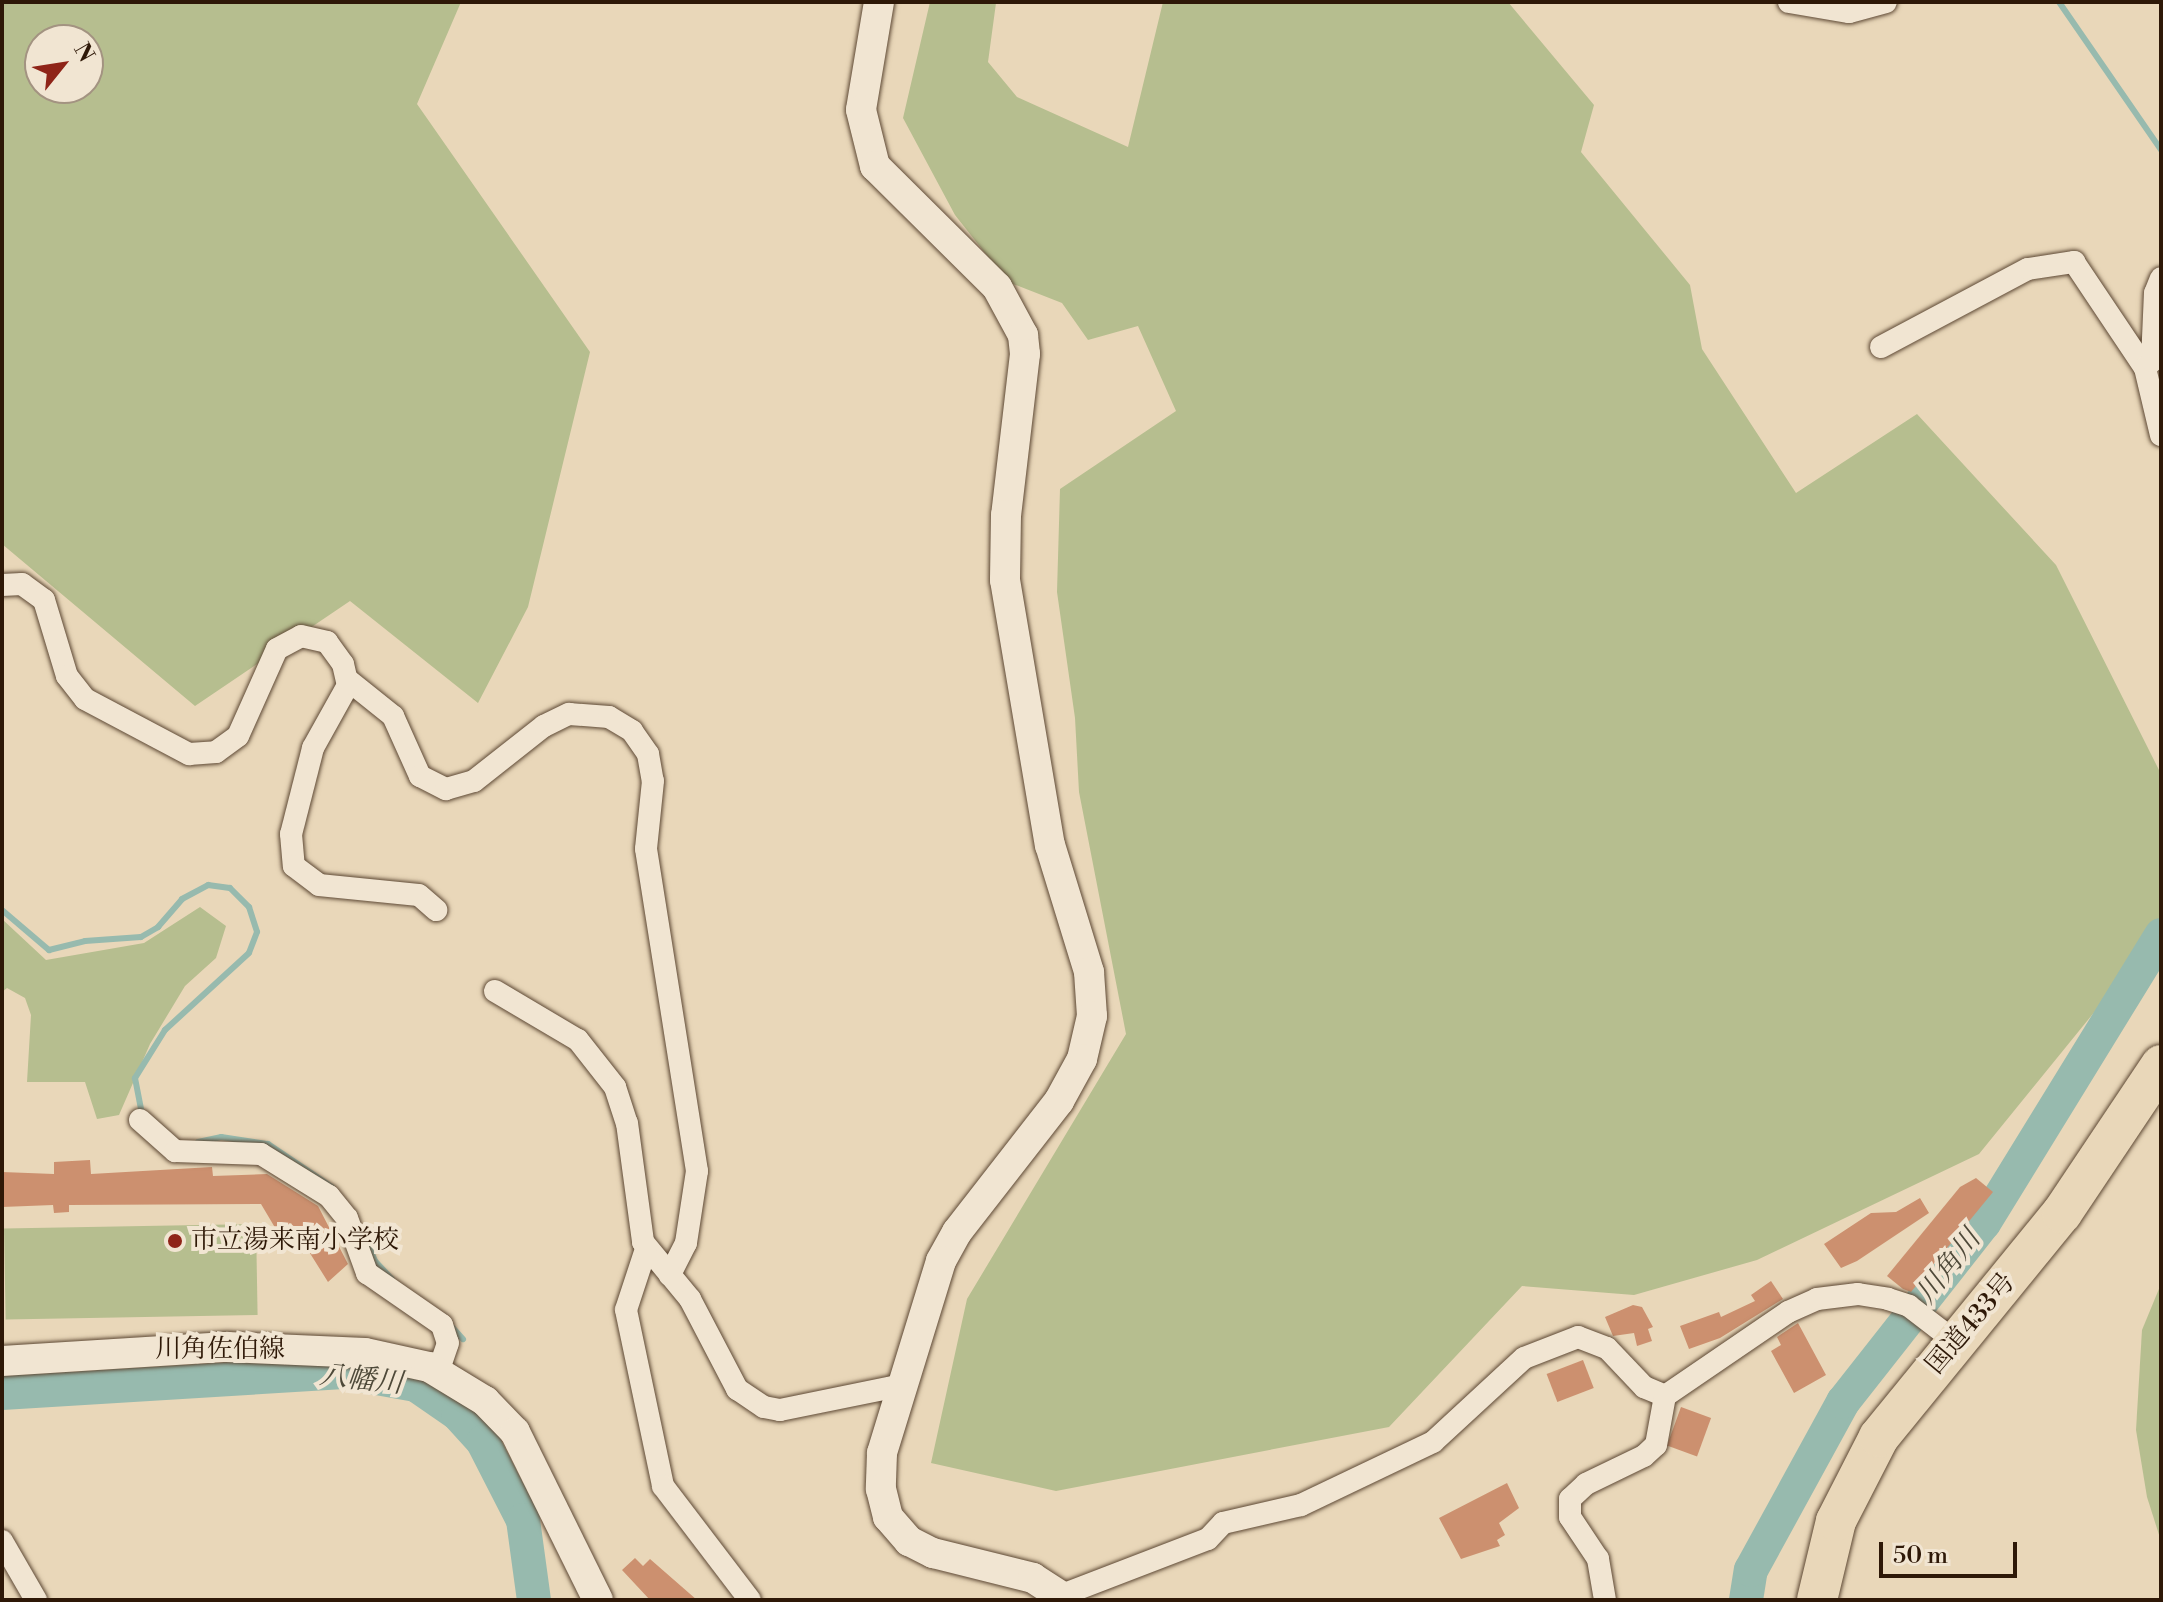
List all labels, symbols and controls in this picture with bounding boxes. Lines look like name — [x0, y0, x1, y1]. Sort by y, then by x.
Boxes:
north arrow — [24, 24, 104, 104]
text: N — [67, 38, 100, 67]
water label: 川角川 — [1910, 1224, 1988, 1310]
place label: 市立湯来南小学校 — [191, 1225, 399, 1257]
marker: 市立湯来南小学校 — [166, 1232, 184, 1250]
street label: 国道433号 — [1920, 1267, 2022, 1381]
street label: 川角佐伯線 — [155, 1334, 285, 1366]
water label: 八幡川 — [317, 1359, 405, 1401]
scale bar — [1883, 1526, 2021, 1576]
text: 50 m — [1893, 1541, 1948, 1571]

